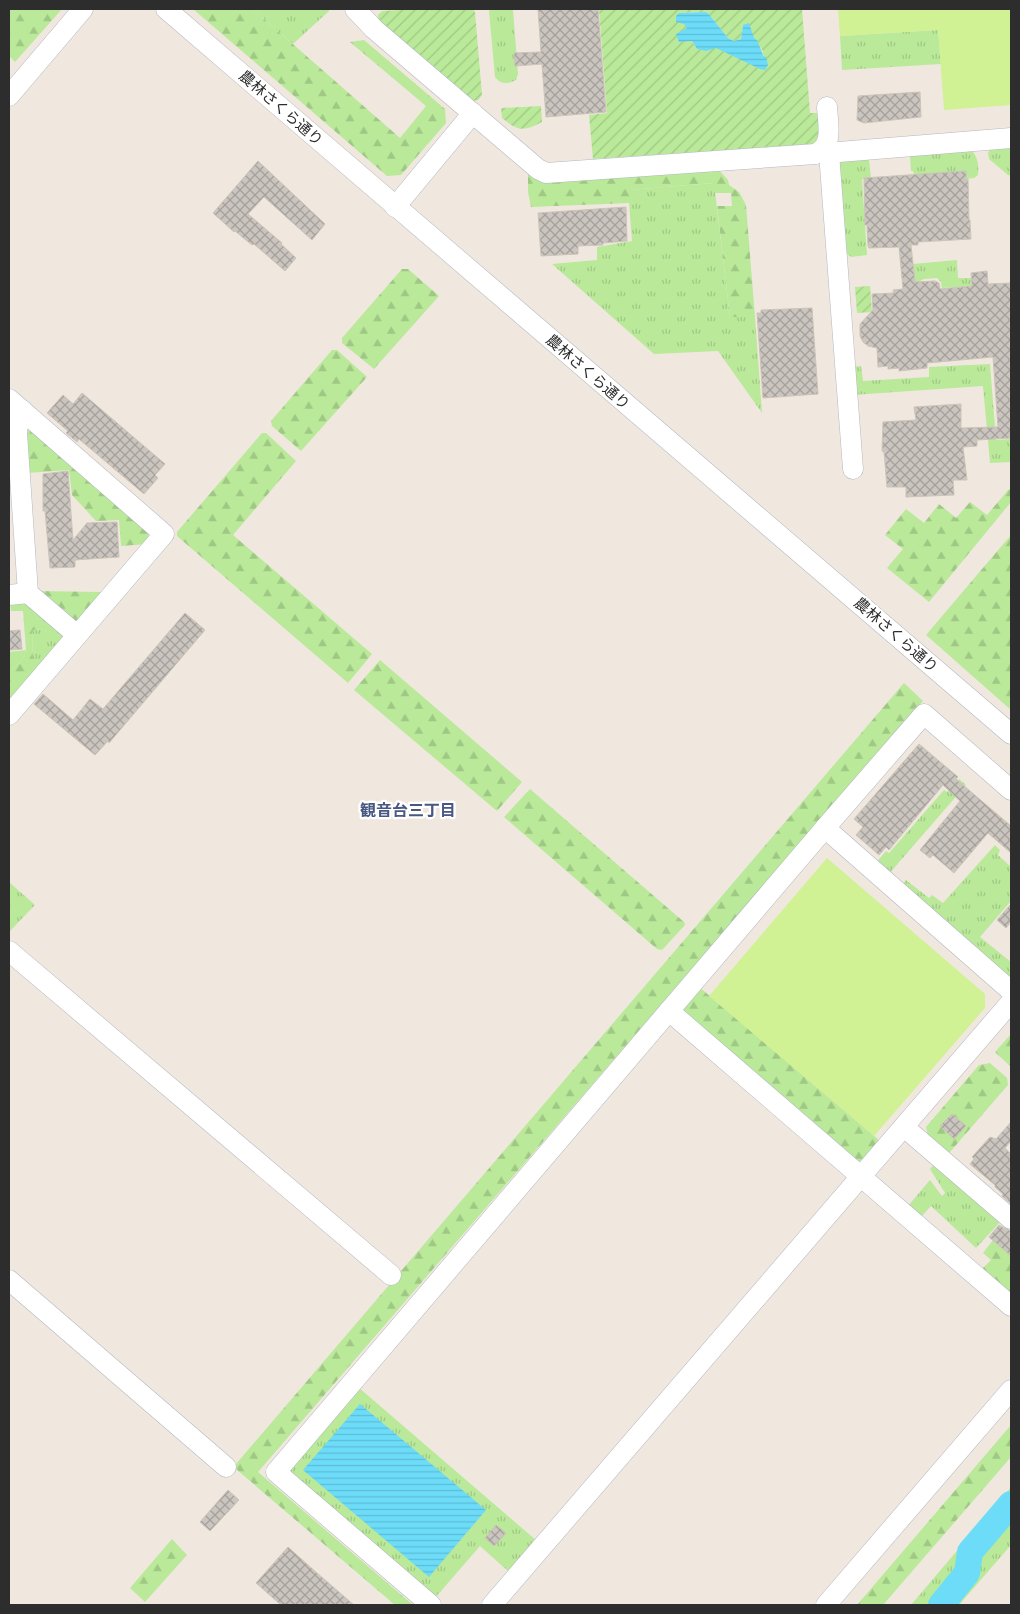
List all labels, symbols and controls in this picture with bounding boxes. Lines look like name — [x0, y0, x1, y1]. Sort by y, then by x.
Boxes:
street label: 農林さくら通り — [235, 67, 327, 149]
street label: 農林さくら通り — [542, 331, 634, 413]
street label: 農林さくら通り — [850, 594, 942, 676]
district label: 観音台三丁目 — [360, 801, 456, 820]

